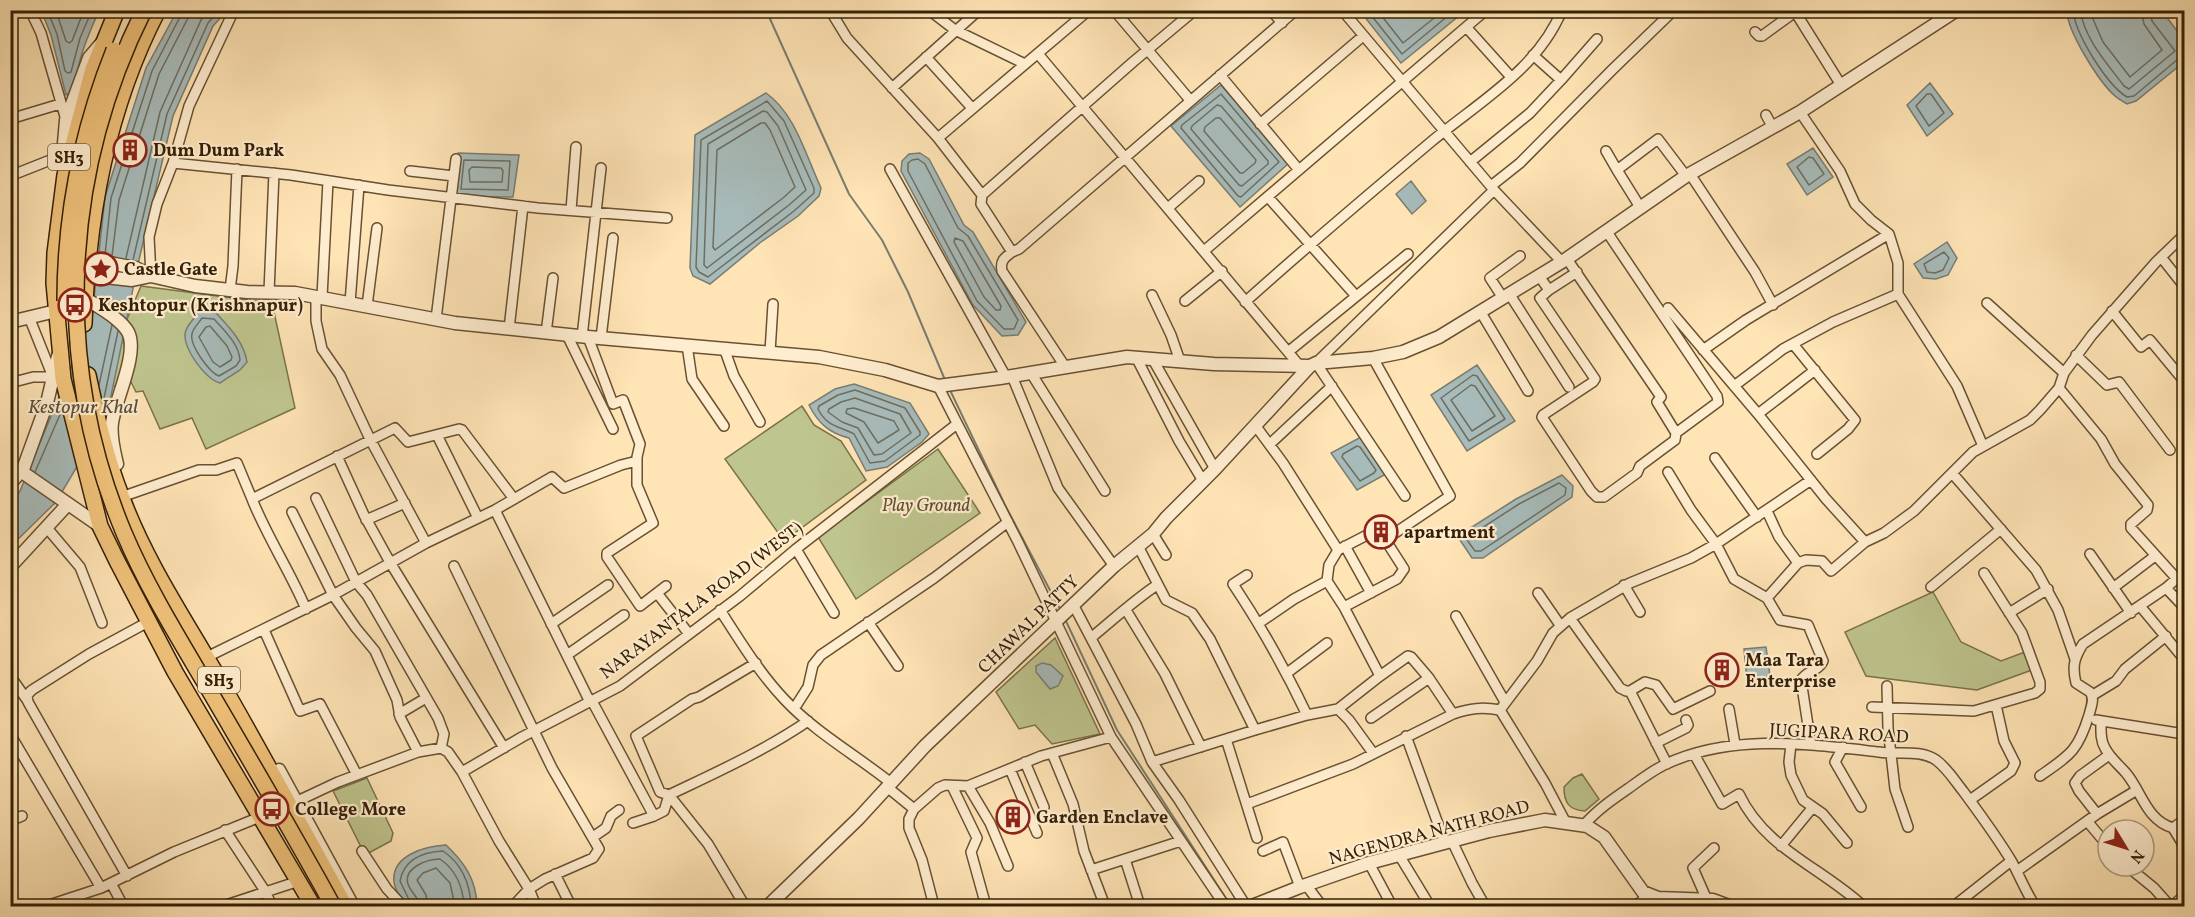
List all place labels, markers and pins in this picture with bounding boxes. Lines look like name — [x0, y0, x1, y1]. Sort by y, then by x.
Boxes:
building icon: Dum Dum Park — [112, 132, 148, 168]
place label: Dum Dum Park — [153, 139, 284, 164]
place icon: Castle Gate — [83, 251, 119, 287]
place label: Castle Gate — [124, 258, 218, 283]
bus stop icon: Keshtopur (Krishnapur) — [57, 287, 93, 323]
place label: Keshtopur (Krishnapur) — [98, 294, 303, 319]
building icon: apartment — [1363, 514, 1399, 550]
place label: apartment — [1404, 521, 1495, 546]
place label: Maa Tara Enterprise — [1745, 649, 1836, 695]
building icon: Maa Tara Enterprise — [1704, 652, 1740, 688]
bus stop icon: College More — [254, 791, 290, 827]
place label: College More — [295, 798, 406, 823]
building icon: Garden Enclave — [995, 799, 1031, 835]
place label: Garden Enclave — [1036, 806, 1168, 831]

